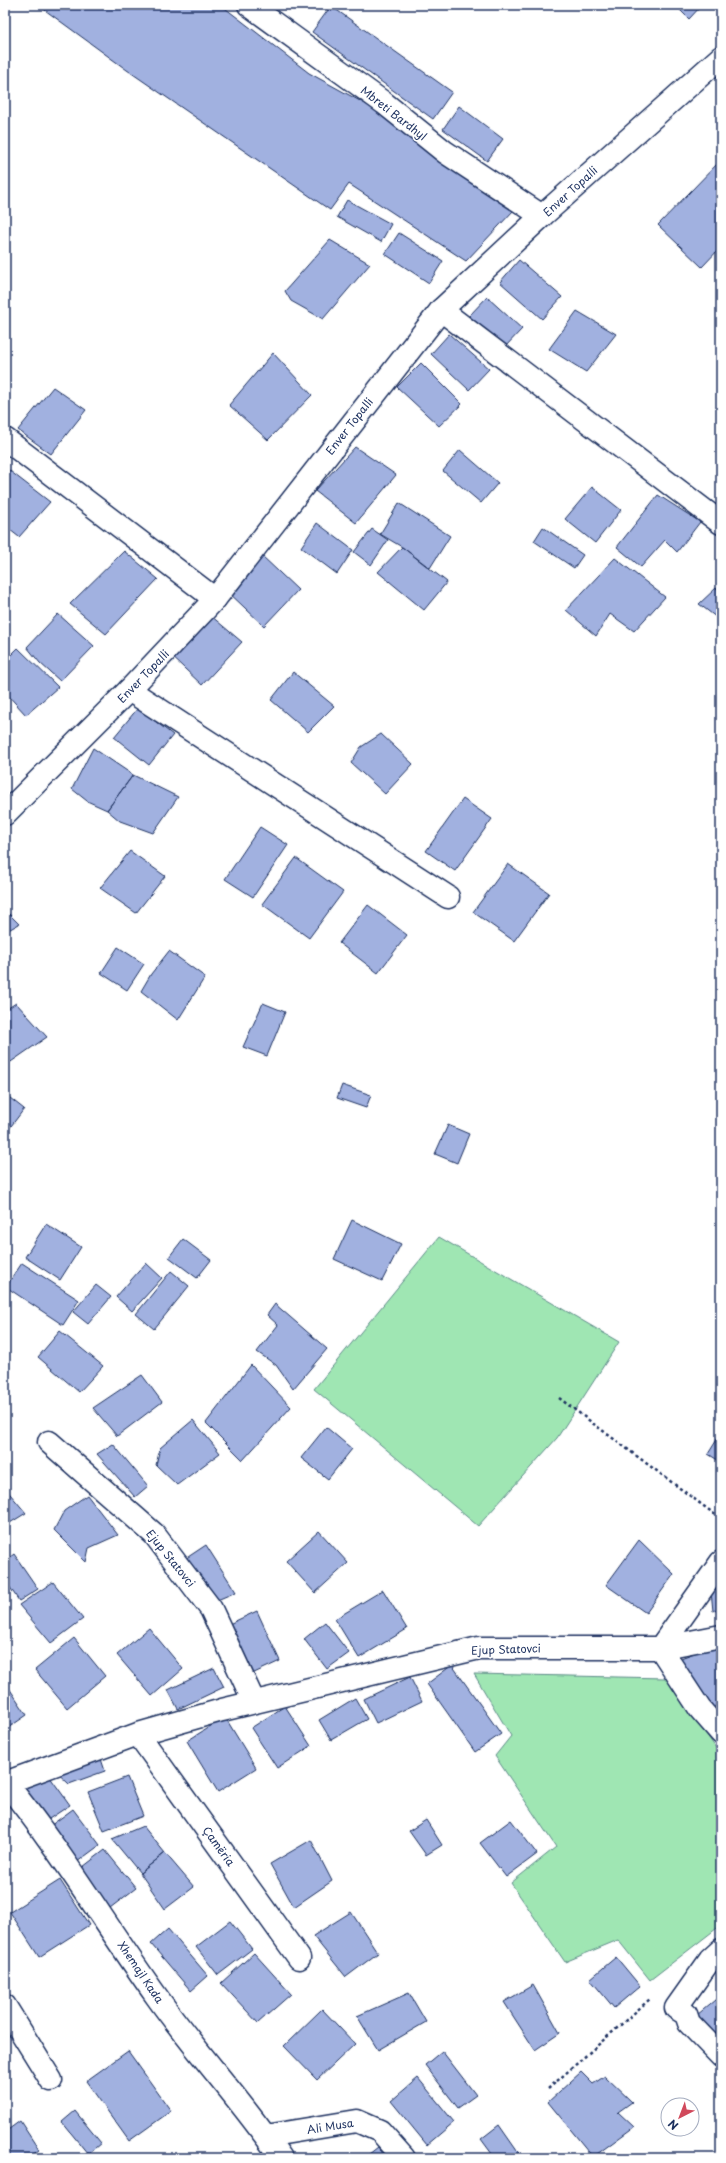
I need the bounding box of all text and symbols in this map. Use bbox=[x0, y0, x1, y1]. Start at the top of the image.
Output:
street label: Mbreti Bardhyl bbox=[357, 82, 431, 144]
street label: Enver Topalli bbox=[539, 162, 601, 220]
street label: Enver Topalli bbox=[321, 394, 377, 458]
street label: Enver Topalli bbox=[113, 646, 173, 706]
street label: Ejup Statovci bbox=[142, 1526, 200, 1590]
street label: Ejup Statovci bbox=[471, 1639, 541, 1659]
street label: Çamëria bbox=[199, 1823, 239, 1869]
street label: Xhemajl Kada bbox=[114, 1938, 168, 2006]
north arrow bbox=[660, 2097, 700, 2137]
street label: Ali Musa bbox=[305, 2114, 355, 2138]
text: N bbox=[664, 2115, 682, 2134]

